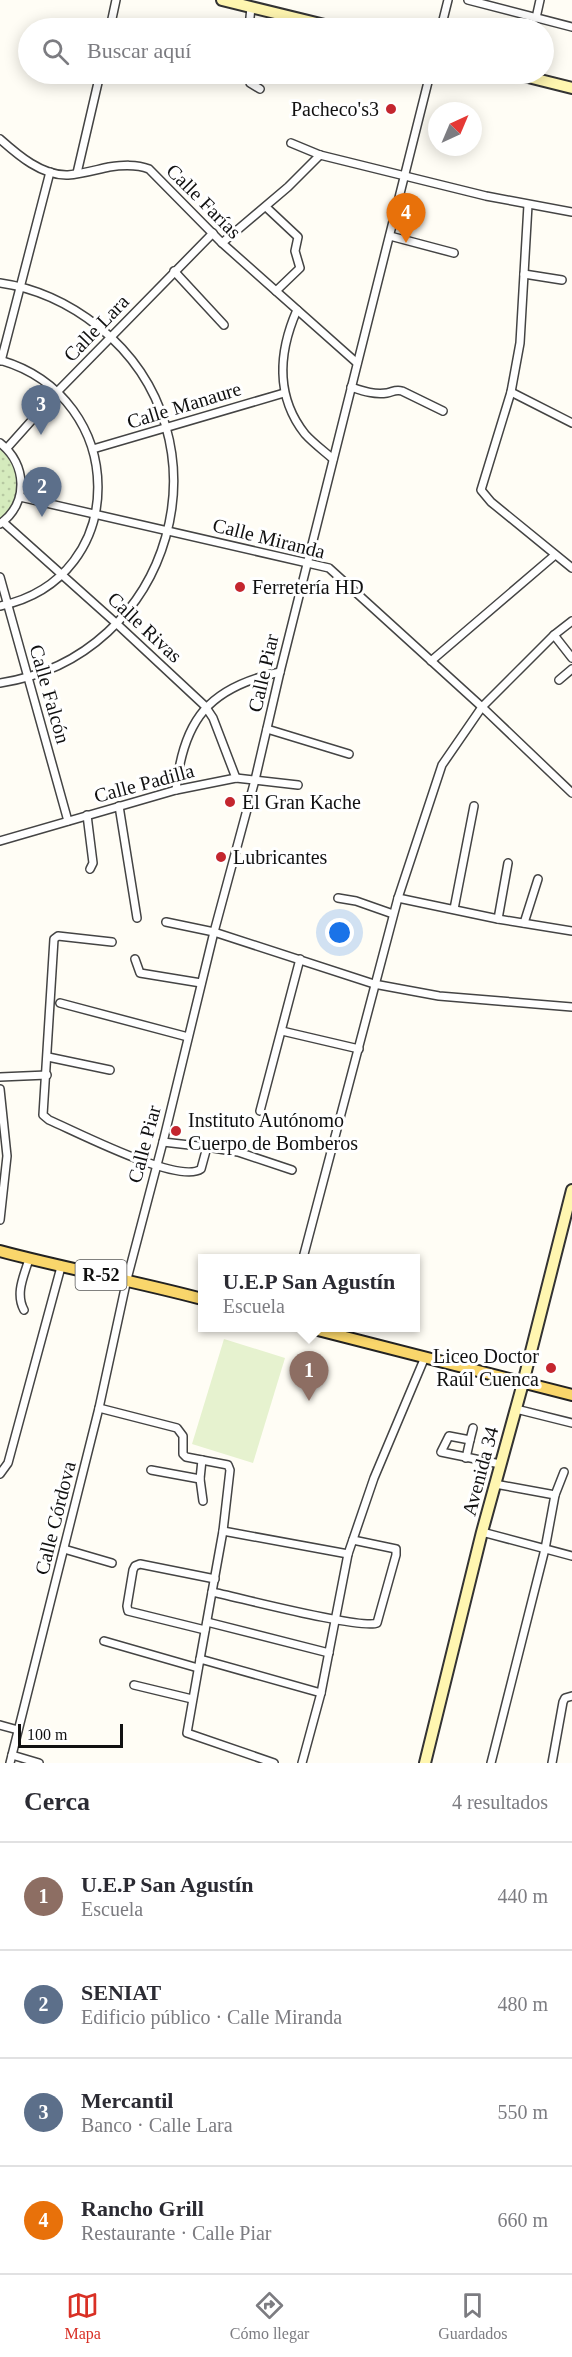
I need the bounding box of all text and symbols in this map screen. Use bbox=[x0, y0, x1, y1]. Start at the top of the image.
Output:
search box bbox=[18, 18, 554, 84]
icon: search bbox=[39, 35, 72, 68]
text: Buscar aquí bbox=[87, 38, 191, 63]
place label: Pacheco's3 bbox=[291, 98, 379, 120]
marker: Pacheco's3 bbox=[384, 102, 398, 116]
north arrow bbox=[428, 102, 482, 156]
street label: Calle Farías bbox=[162, 159, 246, 243]
pin: 4 bbox=[386, 194, 426, 243]
street label: Calle Lara bbox=[59, 290, 133, 366]
street label: Calle Manaure bbox=[124, 377, 244, 433]
pin: 3 bbox=[22, 386, 60, 435]
pin: 2 bbox=[22, 468, 62, 517]
street label: Calle Miranda bbox=[211, 513, 328, 563]
place label: Ferretería HD bbox=[252, 576, 364, 598]
marker: Ferretería HD bbox=[233, 580, 247, 594]
street label: Calle Rivas bbox=[104, 587, 187, 667]
street label: Calle Piar bbox=[243, 632, 283, 714]
street label: Calle Falcón bbox=[25, 642, 75, 746]
street label: Calle Padilla bbox=[92, 759, 197, 807]
place label: El Gran Kache bbox=[242, 791, 361, 813]
marker: El Gran Kache bbox=[223, 795, 237, 809]
place label: Lubricantes bbox=[233, 846, 328, 868]
marker: Lubricantes bbox=[214, 850, 228, 864]
your location bbox=[325, 918, 354, 947]
street label: Calle Piar bbox=[123, 1102, 165, 1185]
place label: Instituto Autónomo Cuerpo de Bomberos bbox=[188, 1109, 358, 1155]
marker: Instituto Autónomo Cuerpo de Bomberos bbox=[169, 1124, 183, 1138]
popup bbox=[198, 1254, 420, 1332]
road number: R-52 bbox=[76, 1260, 126, 1290]
text: U.E.P San Agustín bbox=[223, 1269, 395, 1294]
text: Escuela bbox=[223, 1295, 285, 1317]
place label: Liceo Doctor Raúl Cuenca bbox=[433, 1345, 539, 1390]
pin: 1 bbox=[290, 1352, 328, 1401]
marker: Liceo Doctor Raúl Cuenca bbox=[544, 1361, 558, 1375]
street label: Avenida 34 bbox=[458, 1424, 502, 1518]
street label: Calle Córdova bbox=[30, 1459, 80, 1577]
scale bar bbox=[18, 1721, 123, 1748]
text: 100 m bbox=[27, 1726, 67, 1743]
text: Cerca bbox=[24, 1787, 90, 1816]
text: 4 resultados bbox=[452, 1791, 548, 1813]
text: U.E.P San Agustín bbox=[81, 1872, 253, 1897]
text: 1 bbox=[39, 1885, 49, 1907]
text: 440 m bbox=[497, 1885, 548, 1907]
text: Escuela bbox=[81, 1898, 143, 1920]
text: SENIAT bbox=[81, 1980, 161, 2005]
text: 2 bbox=[39, 1993, 49, 2015]
text: 480 m bbox=[497, 1993, 548, 2015]
text: Edificio público · Calle Miranda bbox=[81, 2006, 342, 2028]
text: Mercantil bbox=[81, 2088, 173, 2113]
text: 3 bbox=[39, 2101, 49, 2123]
text: 550 m bbox=[497, 2101, 548, 2123]
text: Banco · Calle Lara bbox=[81, 2114, 233, 2136]
text: Rancho Grill bbox=[81, 2196, 204, 2221]
text: 4 bbox=[39, 2209, 49, 2231]
text: 660 m bbox=[497, 2209, 548, 2231]
text: Restaurante · Calle Piar bbox=[81, 2222, 272, 2244]
tab: Mapa bbox=[64, 2289, 101, 2343]
tab: Cómo llegar bbox=[230, 2289, 309, 2343]
tab: Guardados bbox=[438, 2289, 508, 2343]

